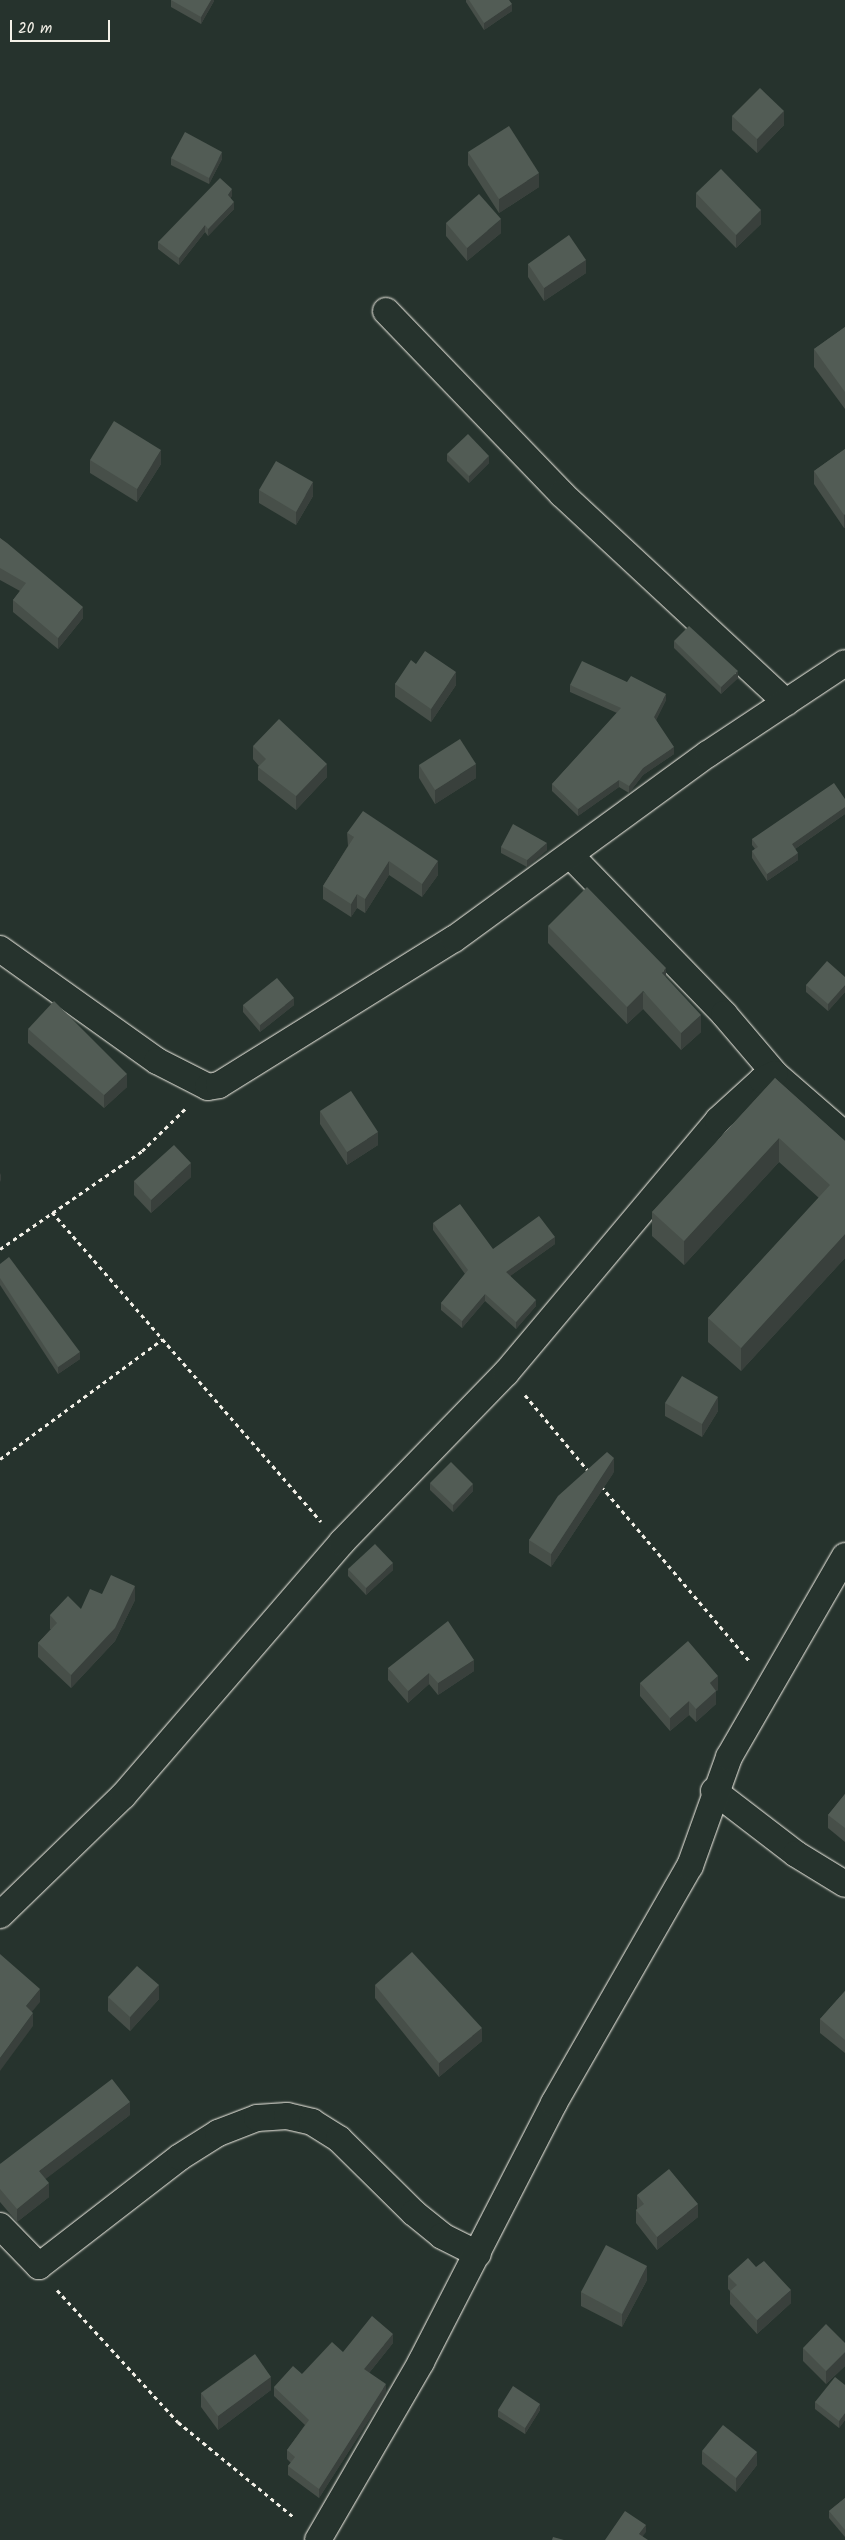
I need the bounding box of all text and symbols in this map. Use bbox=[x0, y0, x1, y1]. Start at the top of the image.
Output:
scale bar bbox=[12, 10, 112, 42]
text: 20 m bbox=[18, 17, 52, 41]

